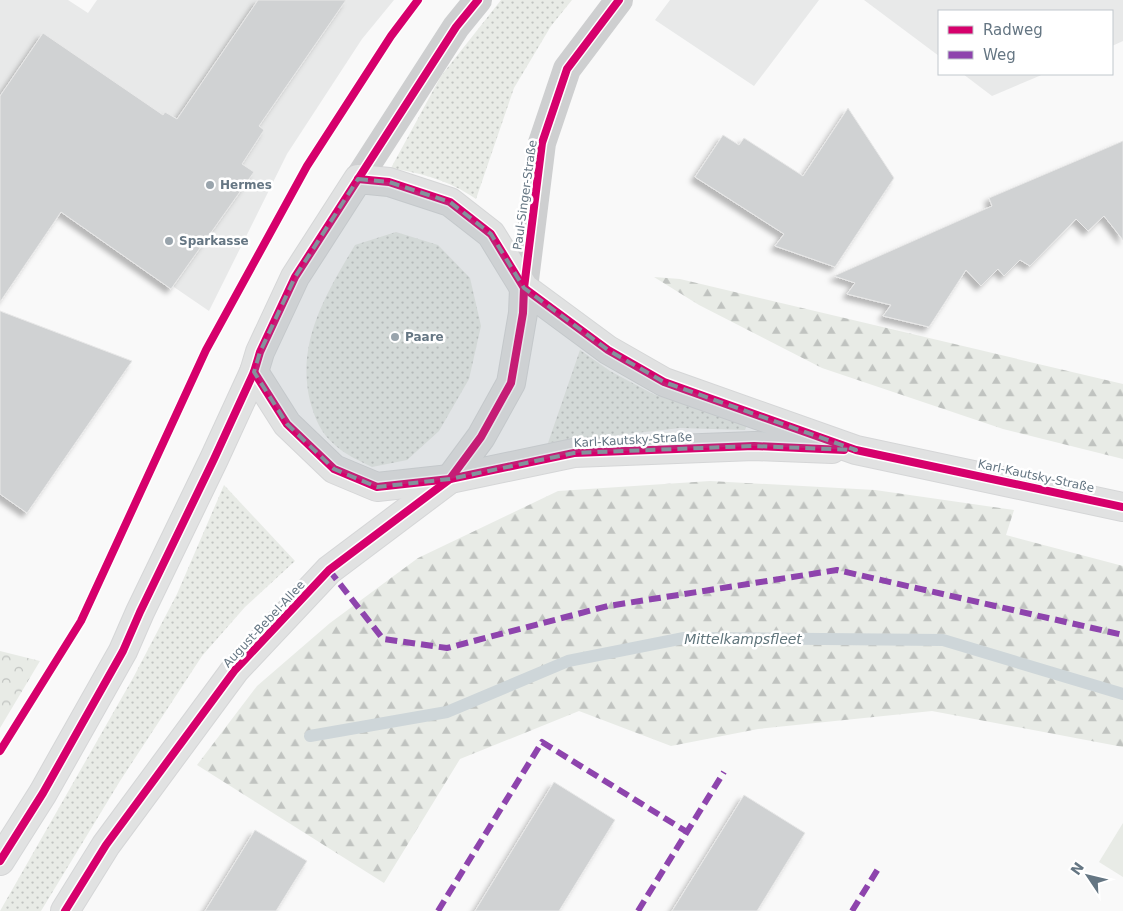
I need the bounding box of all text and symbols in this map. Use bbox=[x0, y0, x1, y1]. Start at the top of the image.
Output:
legend bbox=[938, 10, 1113, 75]
text: Radweg bbox=[983, 21, 1043, 39]
text: Weg bbox=[983, 46, 1016, 64]
street label: Paul-Singer-Straße bbox=[510, 139, 540, 251]
place label: Hermes bbox=[220, 178, 272, 192]
marker: Hermes bbox=[204, 179, 216, 191]
place label: Sparkasse bbox=[179, 234, 249, 248]
marker: Sparkasse bbox=[163, 235, 175, 247]
place label: Paare bbox=[405, 330, 444, 344]
marker: Paare bbox=[389, 331, 401, 343]
street label: Karl-Kautsky-Straße bbox=[573, 430, 693, 450]
street label: Karl-Kautsky-Straße bbox=[977, 457, 1095, 495]
street label: August-Bebel-Allee bbox=[220, 578, 308, 670]
water label: Mittelkampsfleet bbox=[684, 631, 802, 647]
north arrow bbox=[1063, 851, 1113, 901]
text: N bbox=[1067, 859, 1087, 878]

